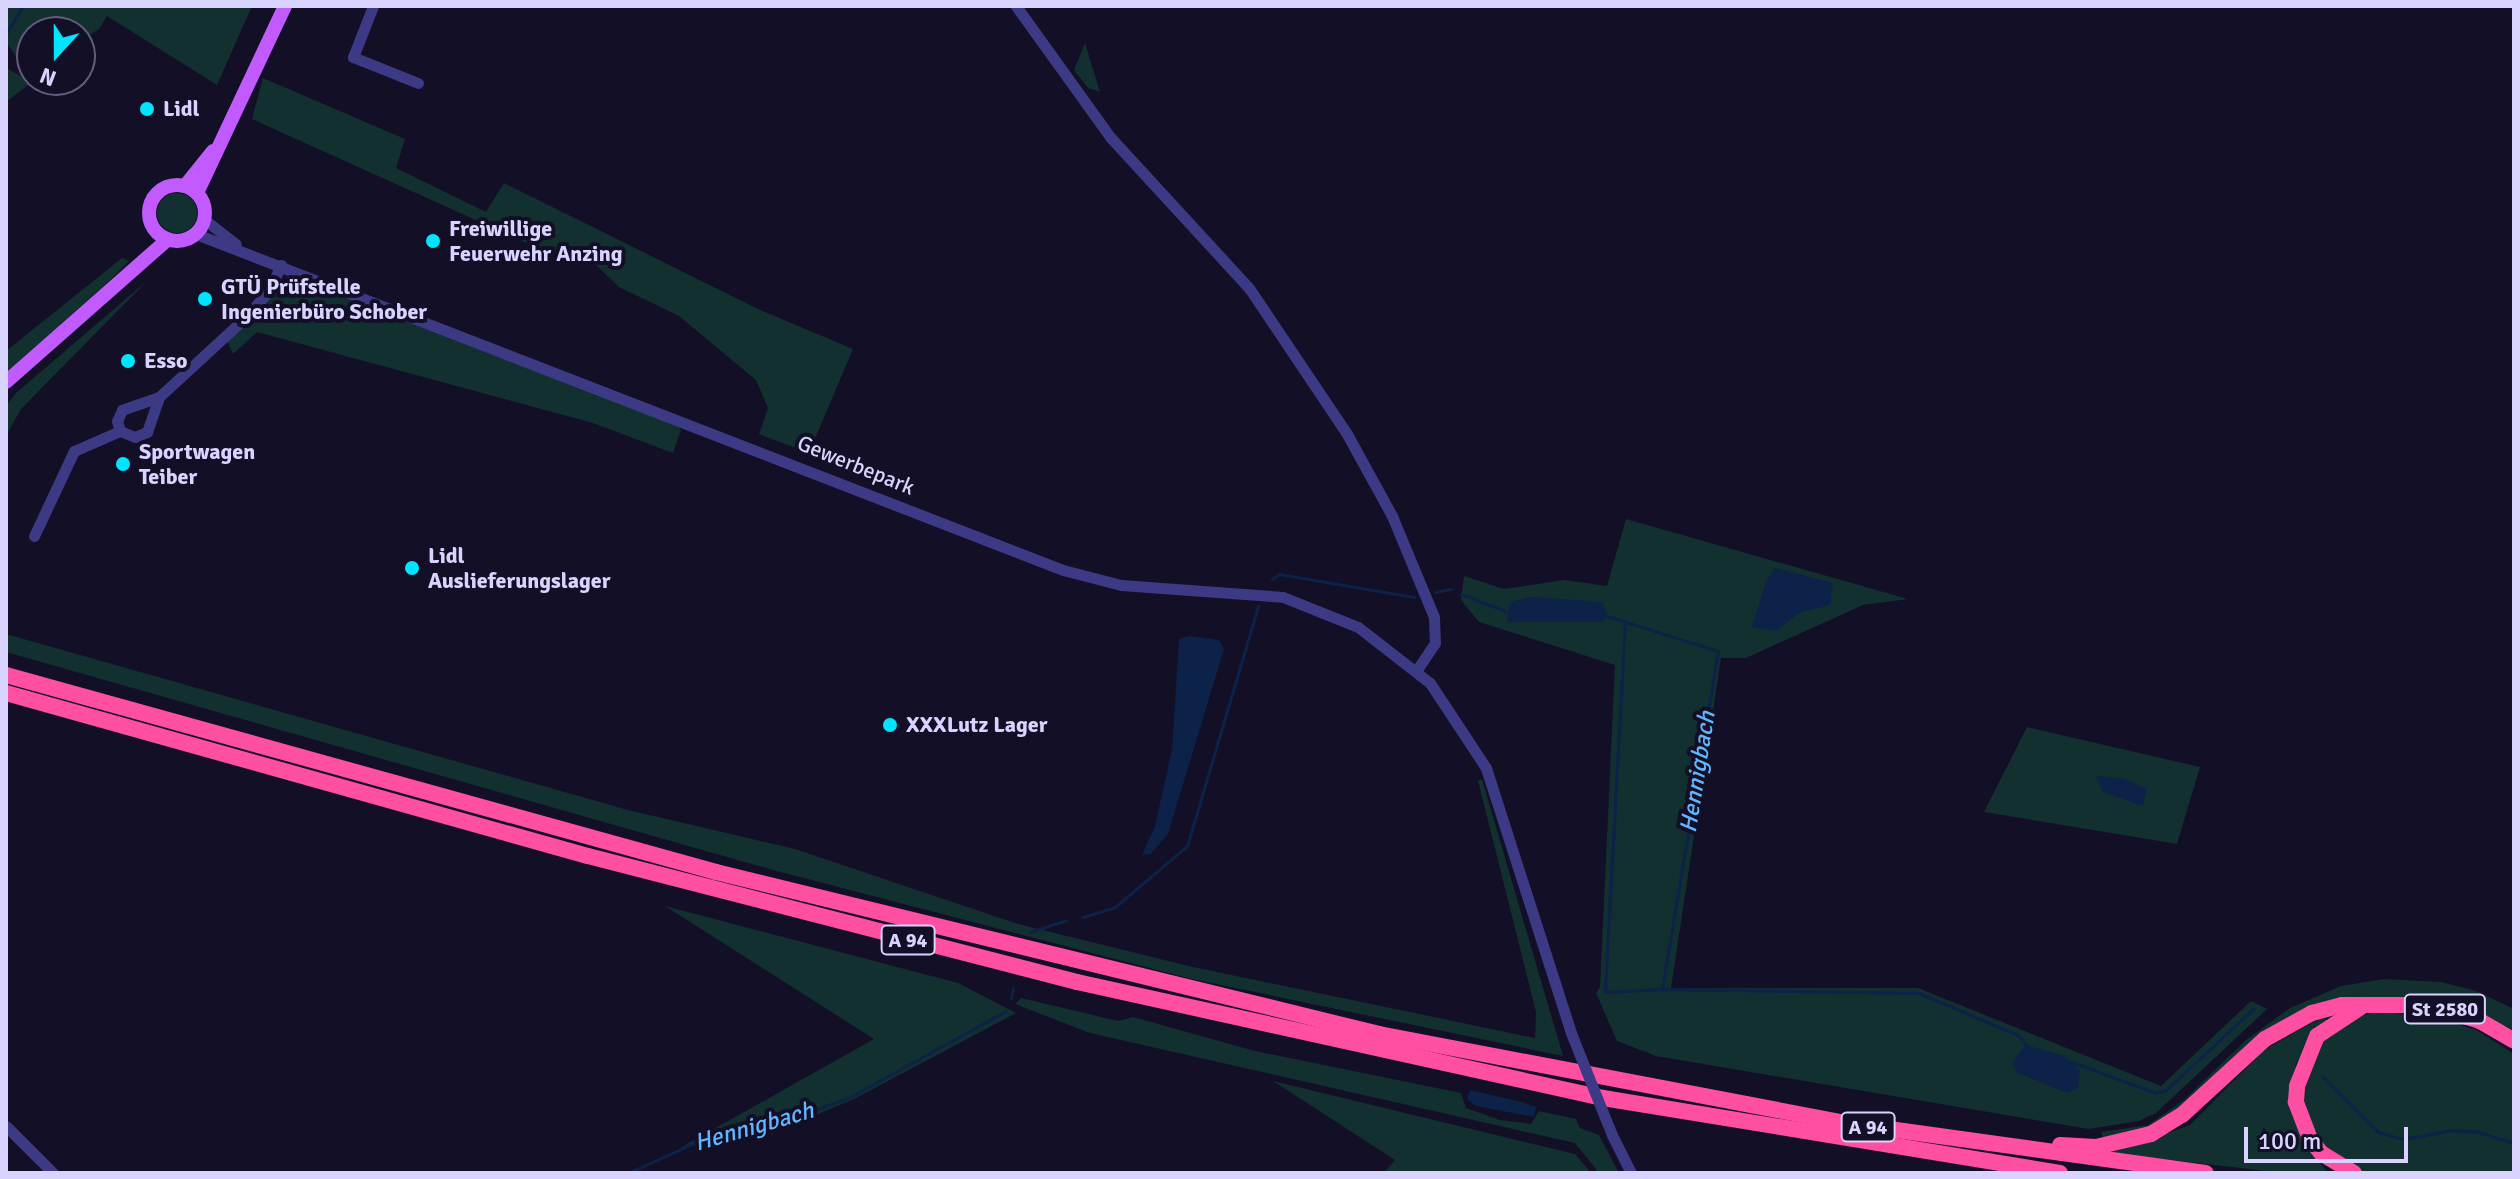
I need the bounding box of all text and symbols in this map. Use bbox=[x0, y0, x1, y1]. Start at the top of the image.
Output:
north arrow bbox=[16, 16, 96, 96]
text: N bbox=[36, 62, 60, 92]
place label: Lidl bbox=[163, 96, 199, 122]
marker: Lidl bbox=[138, 100, 156, 118]
place label: Freiwillige Feuerwehr Anzing bbox=[449, 215, 623, 266]
marker: Freiwillige Feuerwehr Anzing bbox=[424, 232, 442, 250]
place label: GTÜ Prüfstelle Ingenierbüro Schober bbox=[221, 273, 427, 324]
marker: GTÜ Prüfstelle Ingenierbüro Schober bbox=[196, 290, 214, 308]
place label: Esso bbox=[144, 348, 188, 374]
marker: Esso bbox=[119, 352, 137, 370]
street label: Gewerbepark bbox=[793, 430, 919, 500]
place label: Sportwagen Teiber bbox=[139, 438, 255, 490]
marker: Sportwagen Teiber bbox=[114, 455, 132, 473]
place label: Lidl Auslieferungslager bbox=[428, 542, 610, 594]
marker: Lidl Auslieferungslager bbox=[403, 559, 421, 577]
water label: Hennigbach bbox=[1674, 709, 1722, 835]
place label: XXXLutz Lager bbox=[906, 712, 1047, 738]
marker: XXXLutz Lager bbox=[881, 716, 899, 734]
road number: A 94 bbox=[880, 924, 936, 956]
road number: St 2580 bbox=[2403, 993, 2487, 1025]
water label: Hennigbach bbox=[691, 1096, 817, 1158]
road number: A 94 bbox=[1840, 1111, 1896, 1143]
scale bar bbox=[2248, 1111, 2412, 1161]
text: 100 m bbox=[2258, 1126, 2321, 1156]

